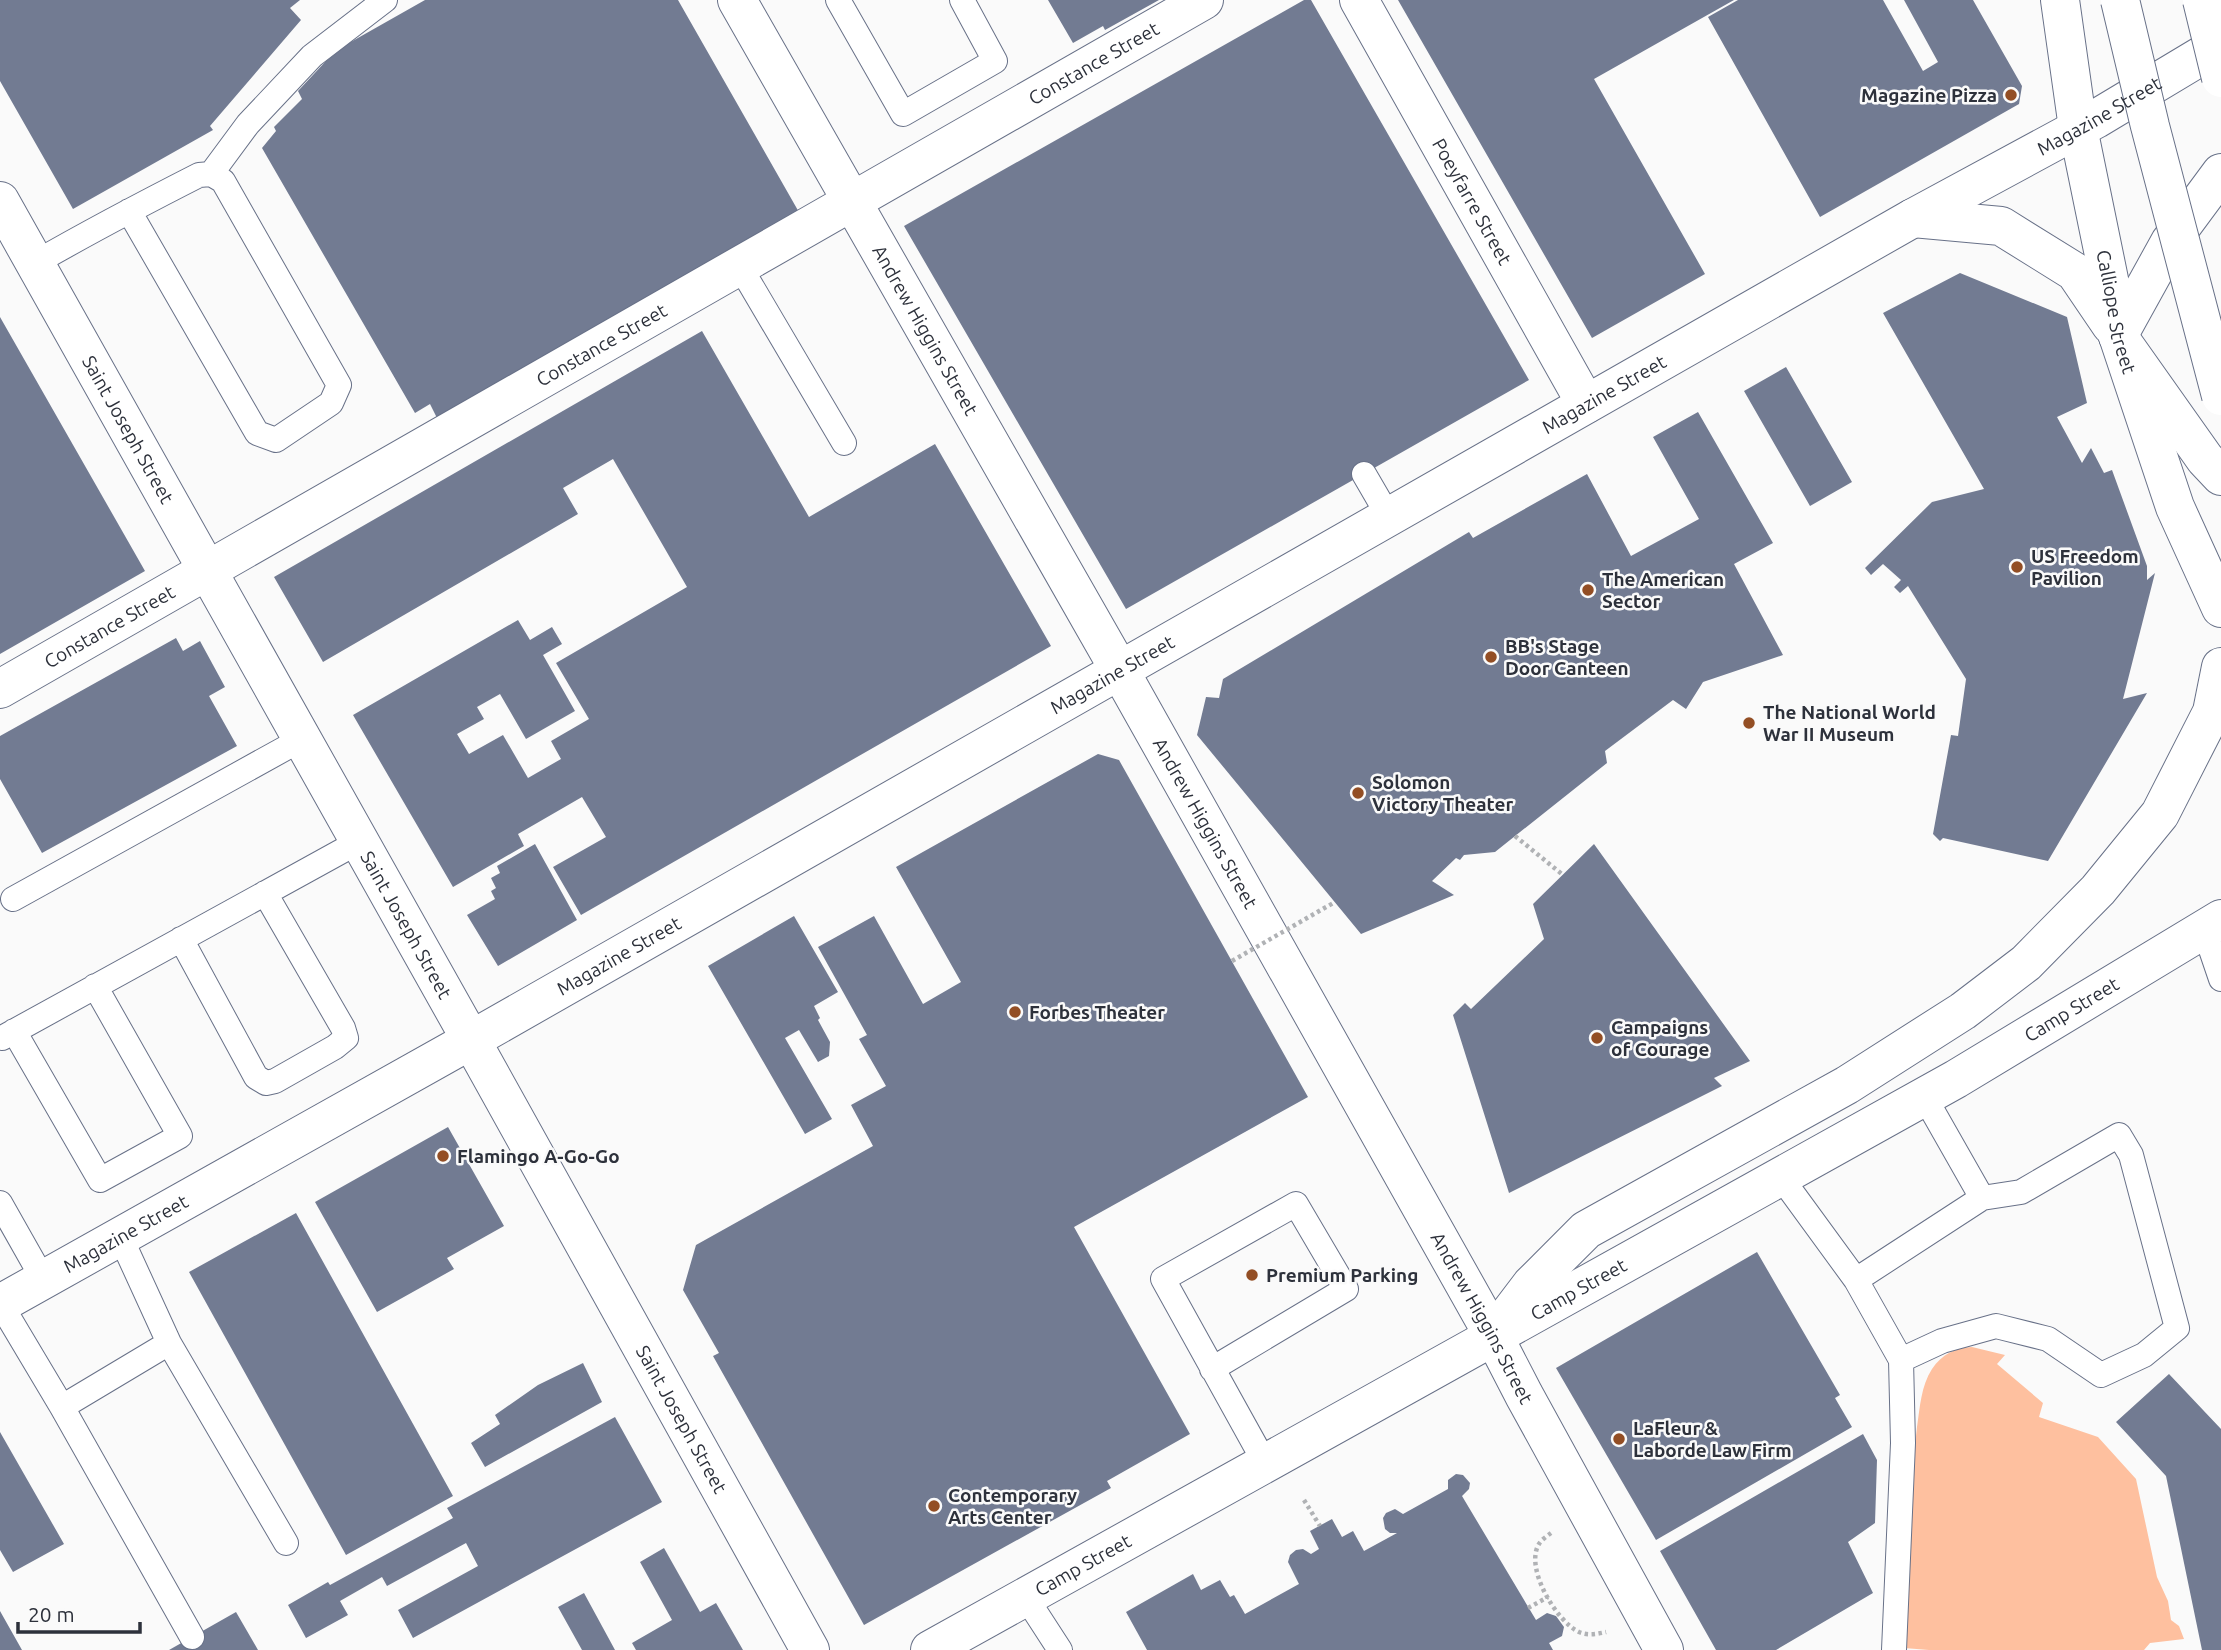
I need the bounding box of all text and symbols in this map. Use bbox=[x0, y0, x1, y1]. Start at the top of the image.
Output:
street label: Constance Street bbox=[1024, 17, 1163, 109]
street label: Magazine Street bbox=[2033, 71, 2165, 160]
place label: Magazine Pizza bbox=[1861, 84, 1997, 106]
marker: Magazine Pizza bbox=[2003, 87, 2019, 103]
street label: Poeyfarre Street bbox=[1428, 134, 1517, 269]
street label: Andrew Higgins Street bbox=[868, 241, 983, 419]
street label: Calliope Street bbox=[2092, 248, 2141, 377]
street label: Constance Street bbox=[532, 299, 671, 391]
street label: Magazine Street bbox=[1538, 350, 1670, 438]
street label: Saint Joseph Street bbox=[78, 352, 179, 508]
place label: US Freedom Pavilion bbox=[2031, 545, 2139, 589]
marker: US Freedom Pavilion bbox=[2009, 559, 2025, 575]
place label: The American Sector bbox=[1602, 568, 1724, 612]
street label: Constance Street bbox=[40, 580, 179, 672]
marker: The American Sector bbox=[1580, 582, 1596, 598]
street label: Magazine Street bbox=[1046, 630, 1179, 719]
place label: BB's Stage Door Canteen bbox=[1505, 635, 1629, 679]
marker: BB's Stage Door Canteen bbox=[1483, 649, 1499, 665]
place label: The National World War II Museum bbox=[1763, 701, 1936, 745]
marker: The National World War II Museum bbox=[1741, 715, 1757, 731]
street label: Andrew Higgins Street bbox=[1149, 734, 1262, 913]
place label: Solomon Victory Theater bbox=[1372, 771, 1513, 815]
marker: Solomon Victory Theater bbox=[1350, 785, 1366, 801]
street label: Saint Joseph Street bbox=[356, 847, 457, 1003]
street label: Magazine Street bbox=[553, 911, 685, 1000]
street label: Camp Street bbox=[2020, 972, 2123, 1046]
place label: Forbes Theater bbox=[1029, 1001, 1165, 1023]
marker: Forbes Theater bbox=[1007, 1004, 1023, 1020]
place label: Campaigns of Courage bbox=[1611, 1016, 1709, 1060]
marker: Campaigns of Courage bbox=[1589, 1030, 1605, 1046]
place label: Flamingo A-Go-Go bbox=[457, 1145, 620, 1167]
marker: Flamingo A-Go-Go bbox=[435, 1148, 451, 1164]
street label: Magazine Street bbox=[60, 1190, 192, 1277]
street label: Andrew Higgins Street bbox=[1426, 1228, 1538, 1408]
street label: Camp Street bbox=[1527, 1253, 1631, 1325]
place label: Premium Parking bbox=[1266, 1264, 1418, 1286]
marker: Premium Parking bbox=[1244, 1267, 1260, 1283]
street label: Saint Joseph Street bbox=[632, 1341, 732, 1497]
place label: LaFleur & Laborde Law Firm bbox=[1633, 1417, 1792, 1461]
marker: LaFleur & Laborde Law Firm bbox=[1611, 1431, 1627, 1447]
place label: Contemporary Arts Center bbox=[948, 1484, 1077, 1528]
marker: Contemporary Arts Center bbox=[926, 1498, 942, 1514]
street label: Camp Street bbox=[1031, 1529, 1135, 1600]
scale bar bbox=[18, 1590, 140, 1634]
text: 20 m bbox=[28, 1602, 75, 1626]

